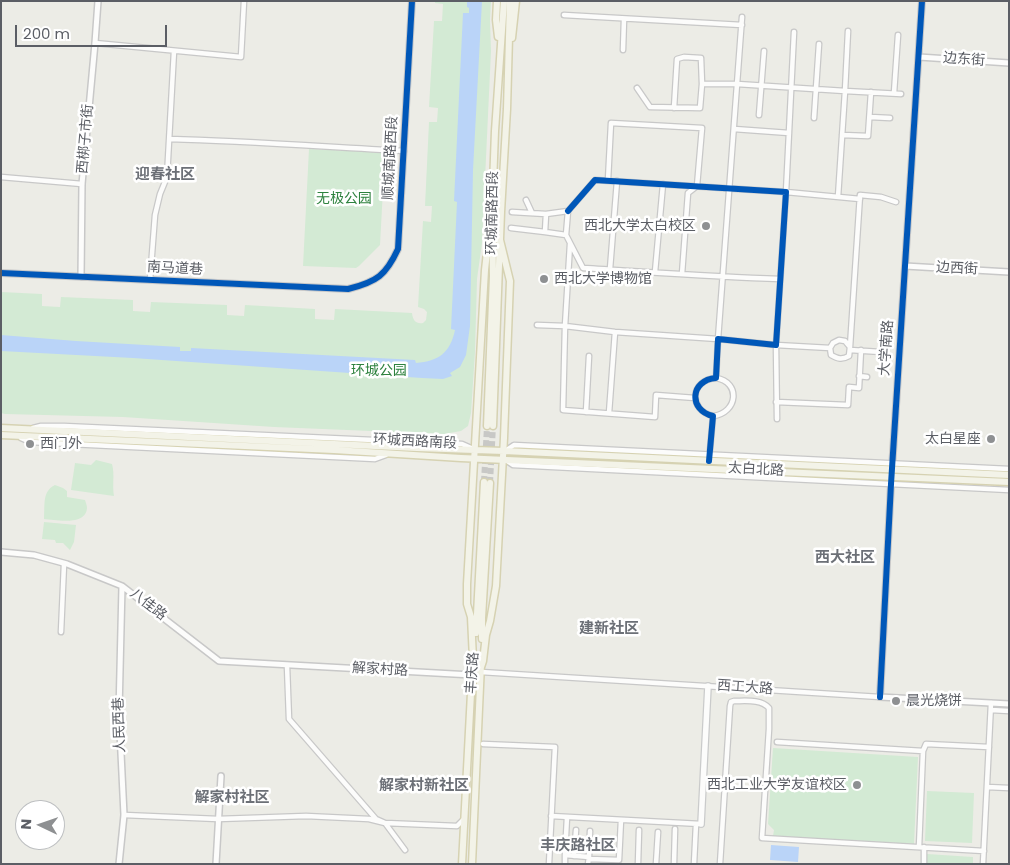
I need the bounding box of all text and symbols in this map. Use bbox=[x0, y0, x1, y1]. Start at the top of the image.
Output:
scale bar bbox=[18, 15, 170, 47]
text: 200 m bbox=[23, 23, 70, 44]
street label: 边东街 bbox=[942, 50, 986, 70]
street label: 西梆子市街 bbox=[75, 103, 97, 175]
street label: 顺城南路西段 bbox=[380, 116, 402, 200]
district label: 迎春社区 bbox=[135, 166, 195, 184]
street label: 环城南路西段 bbox=[484, 171, 502, 255]
park label: 无极公园 bbox=[316, 191, 372, 207]
place label: 西北大学太白校区 bbox=[584, 218, 696, 234]
marker: 西北大学太白校区 bbox=[700, 220, 712, 232]
street label: 南马道巷 bbox=[147, 259, 203, 279]
street label: 边西街 bbox=[936, 260, 978, 278]
place label: 西北大学博物馆 bbox=[554, 271, 652, 287]
marker: 西北大学博物馆 bbox=[538, 273, 550, 285]
street label: 大学南路 bbox=[877, 319, 897, 377]
park label: 环城公园 bbox=[351, 363, 407, 379]
street label: 环城西路南段 bbox=[373, 431, 457, 453]
place label: 太白星座 bbox=[925, 431, 981, 447]
marker: 太白星座 bbox=[985, 433, 997, 445]
place label: 西门外 bbox=[40, 436, 82, 452]
marker: 西门外 bbox=[24, 438, 36, 450]
street label: 太白北路 bbox=[728, 460, 784, 480]
district label: 西大社区 bbox=[815, 549, 875, 567]
street label: 八佳路 bbox=[126, 585, 170, 625]
district label: 建新社区 bbox=[579, 620, 639, 638]
street label: 丰庆路 bbox=[463, 651, 483, 695]
street label: 解家村路 bbox=[352, 660, 408, 680]
street label: 西工大路 bbox=[716, 678, 774, 698]
place label: 晨光烧饼 bbox=[906, 693, 962, 709]
marker: 晨光烧饼 bbox=[890, 695, 902, 707]
street label: 人民西巷 bbox=[111, 697, 129, 753]
district label: 解家村新社区 bbox=[379, 777, 469, 795]
place label: 西北工业大学友谊校区 bbox=[707, 777, 847, 793]
marker: 西北工业大学友谊校区 bbox=[851, 779, 863, 791]
district label: 解家村社区 bbox=[195, 789, 269, 807]
north arrow bbox=[15, 800, 65, 850]
text: N bbox=[16, 818, 36, 830]
district label: 丰庆路社区 bbox=[541, 837, 615, 855]

